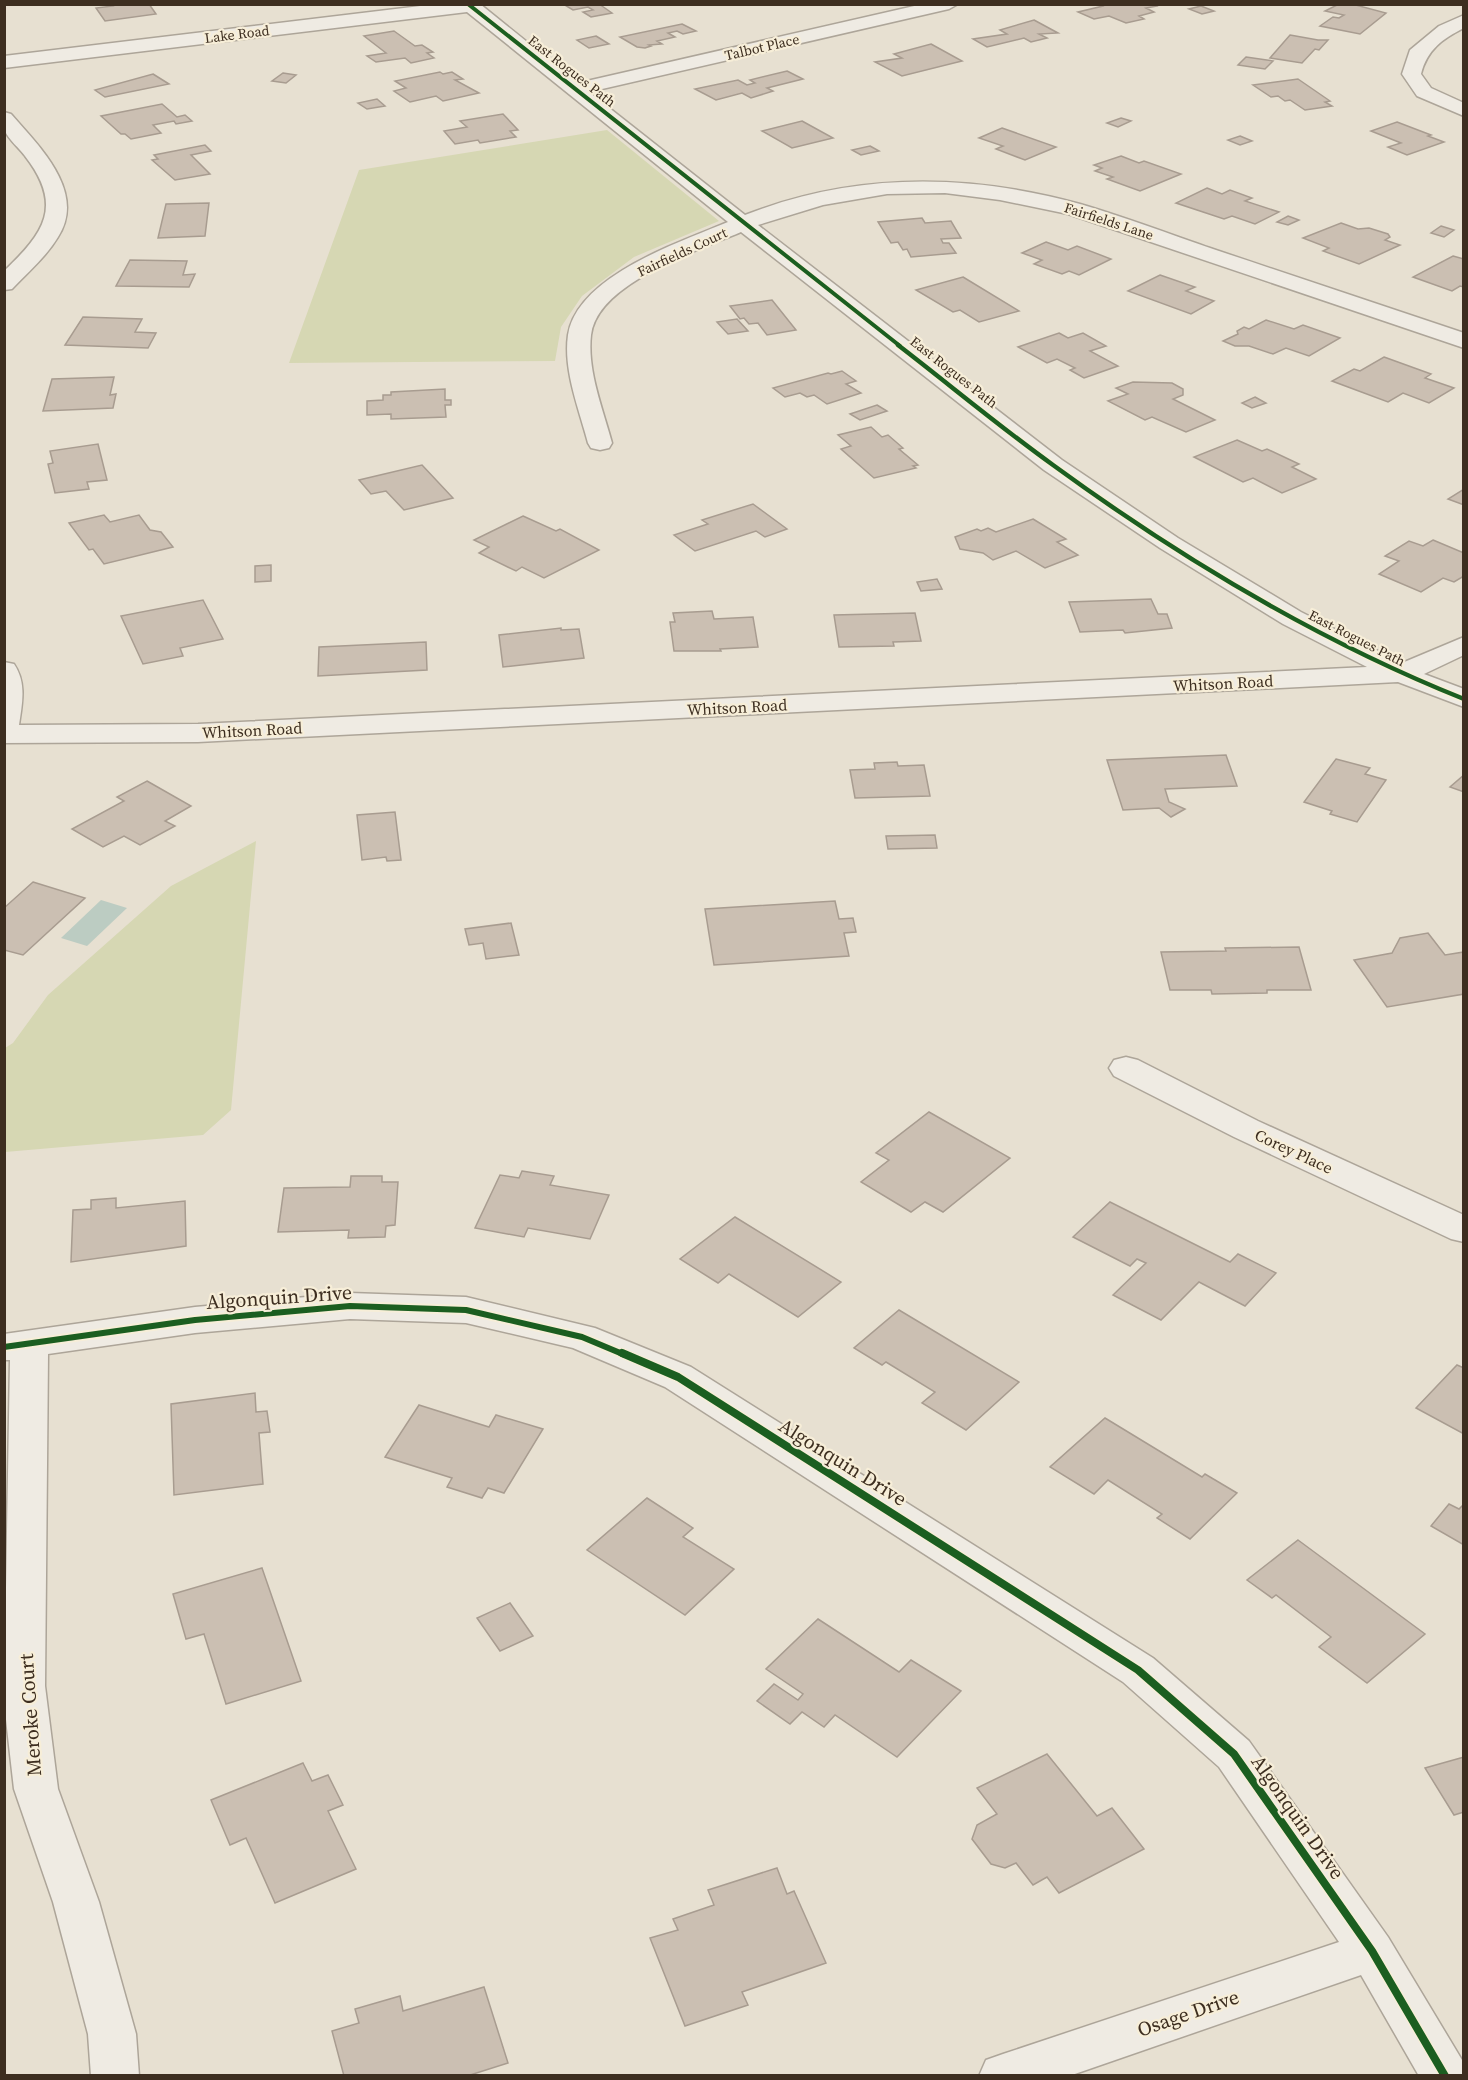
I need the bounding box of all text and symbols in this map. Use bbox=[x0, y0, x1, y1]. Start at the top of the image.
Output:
street label: Lake Road bbox=[204, 20, 271, 48]
street label: Talbot Place bbox=[723, 29, 801, 65]
street label: East Rogues Path bbox=[524, 30, 620, 112]
street label: Fairfields Lane bbox=[1062, 197, 1156, 245]
street label: Fairfields Court bbox=[634, 222, 731, 282]
street label: East Rogues Path bbox=[906, 331, 1002, 413]
street label: East Rogues Path bbox=[1305, 605, 1409, 671]
street label: Whitson Road bbox=[1172, 669, 1274, 697]
street label: Whitson Road bbox=[686, 693, 788, 721]
street label: Whitson Road bbox=[201, 716, 303, 744]
street label: Corey Place bbox=[1251, 1123, 1337, 1179]
street label: Algonquin Drive bbox=[205, 1278, 353, 1316]
street label: Algonquin Drive bbox=[774, 1411, 912, 1513]
street label: Meroke Court bbox=[12, 1652, 48, 1777]
street label: Algonquin Drive bbox=[1245, 1749, 1351, 1885]
street label: Osage Drive bbox=[1133, 1982, 1243, 2044]

